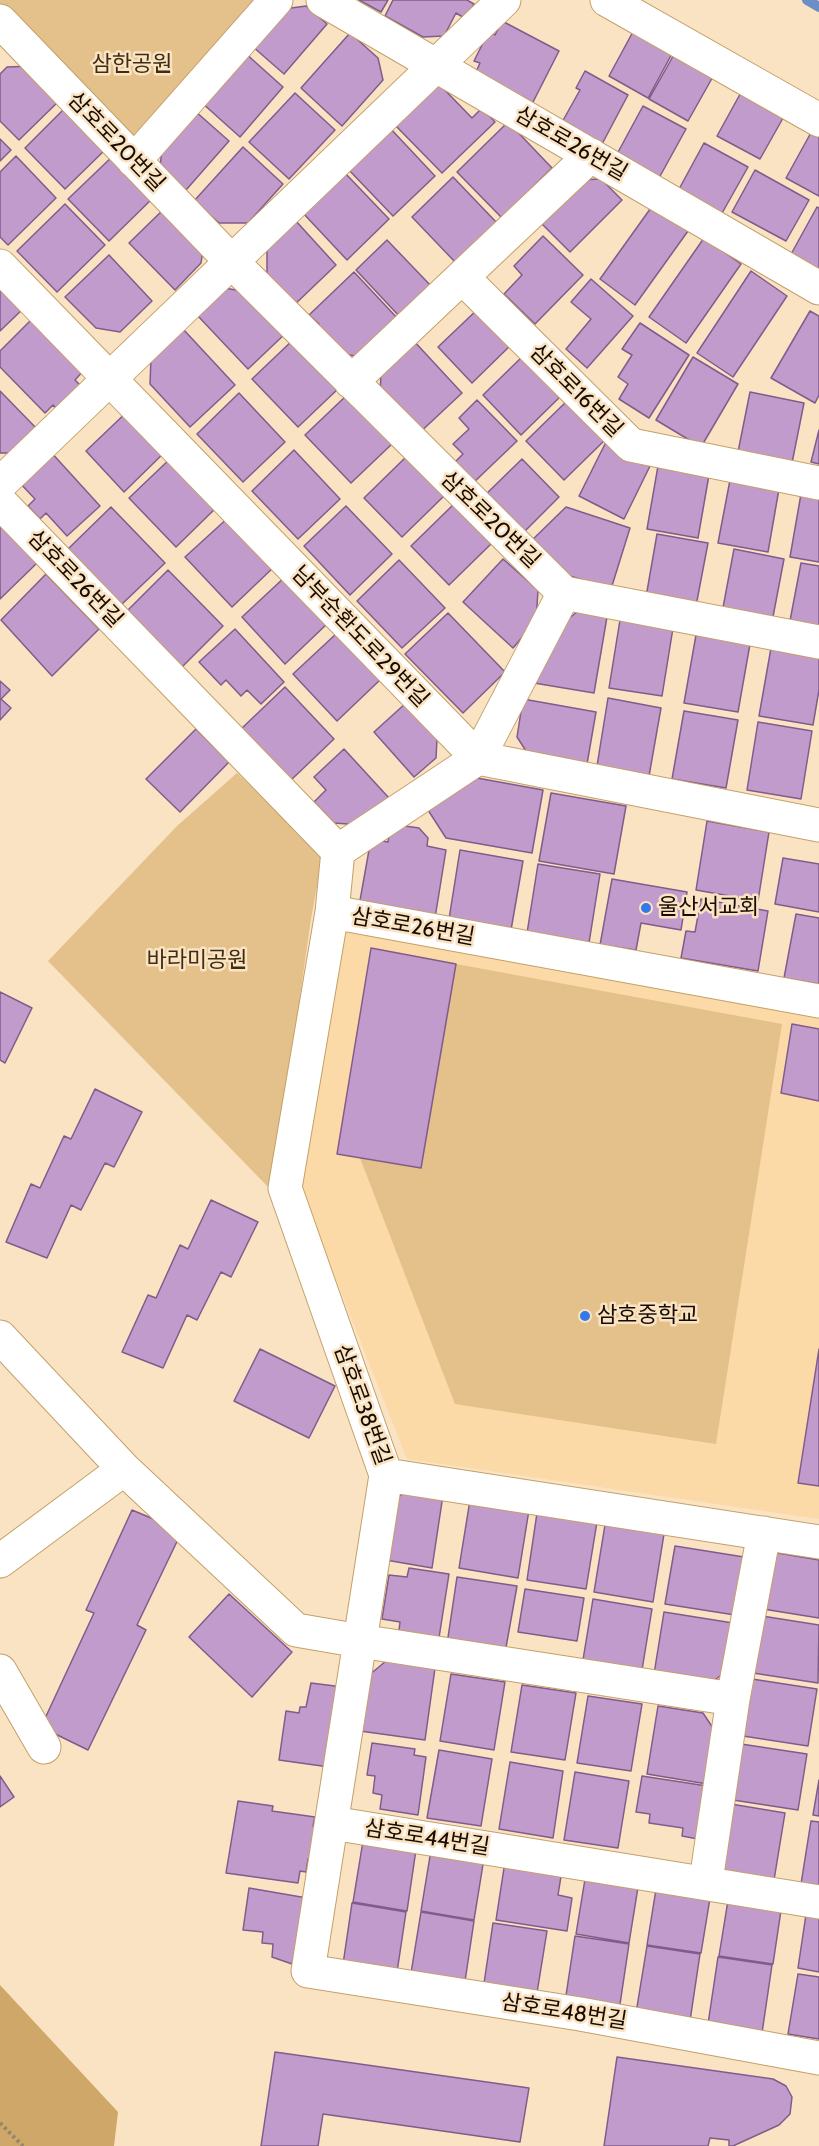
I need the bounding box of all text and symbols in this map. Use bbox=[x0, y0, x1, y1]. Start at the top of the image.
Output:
park label: 삼한공원 bbox=[92, 52, 172, 78]
street label: 삼호로20번길 bbox=[62, 87, 170, 197]
street label: 삼호로26번길 bbox=[510, 101, 632, 187]
street label: 삼호로16번길 bbox=[524, 339, 628, 443]
street label: 삼호로20번길 bbox=[435, 466, 545, 574]
street label: 삼호로26번길 bbox=[22, 525, 128, 633]
street label: 남부순환도로29번길 bbox=[286, 561, 434, 713]
place label: 울산서교회 bbox=[658, 895, 759, 921]
marker: 울산서교회 bbox=[639, 901, 653, 915]
street label: 삼호로26번길 bbox=[349, 903, 477, 951]
park label: 바라미공원 bbox=[146, 948, 248, 974]
place label: 삼호중학교 bbox=[597, 1303, 698, 1329]
marker: 삼호중학교 bbox=[578, 1309, 592, 1323]
street label: 삼호로38번길 bbox=[328, 1341, 396, 1469]
street label: 삼호로44번길 bbox=[362, 1815, 492, 1861]
street label: 삼호로48번길 bbox=[499, 1989, 629, 2035]

